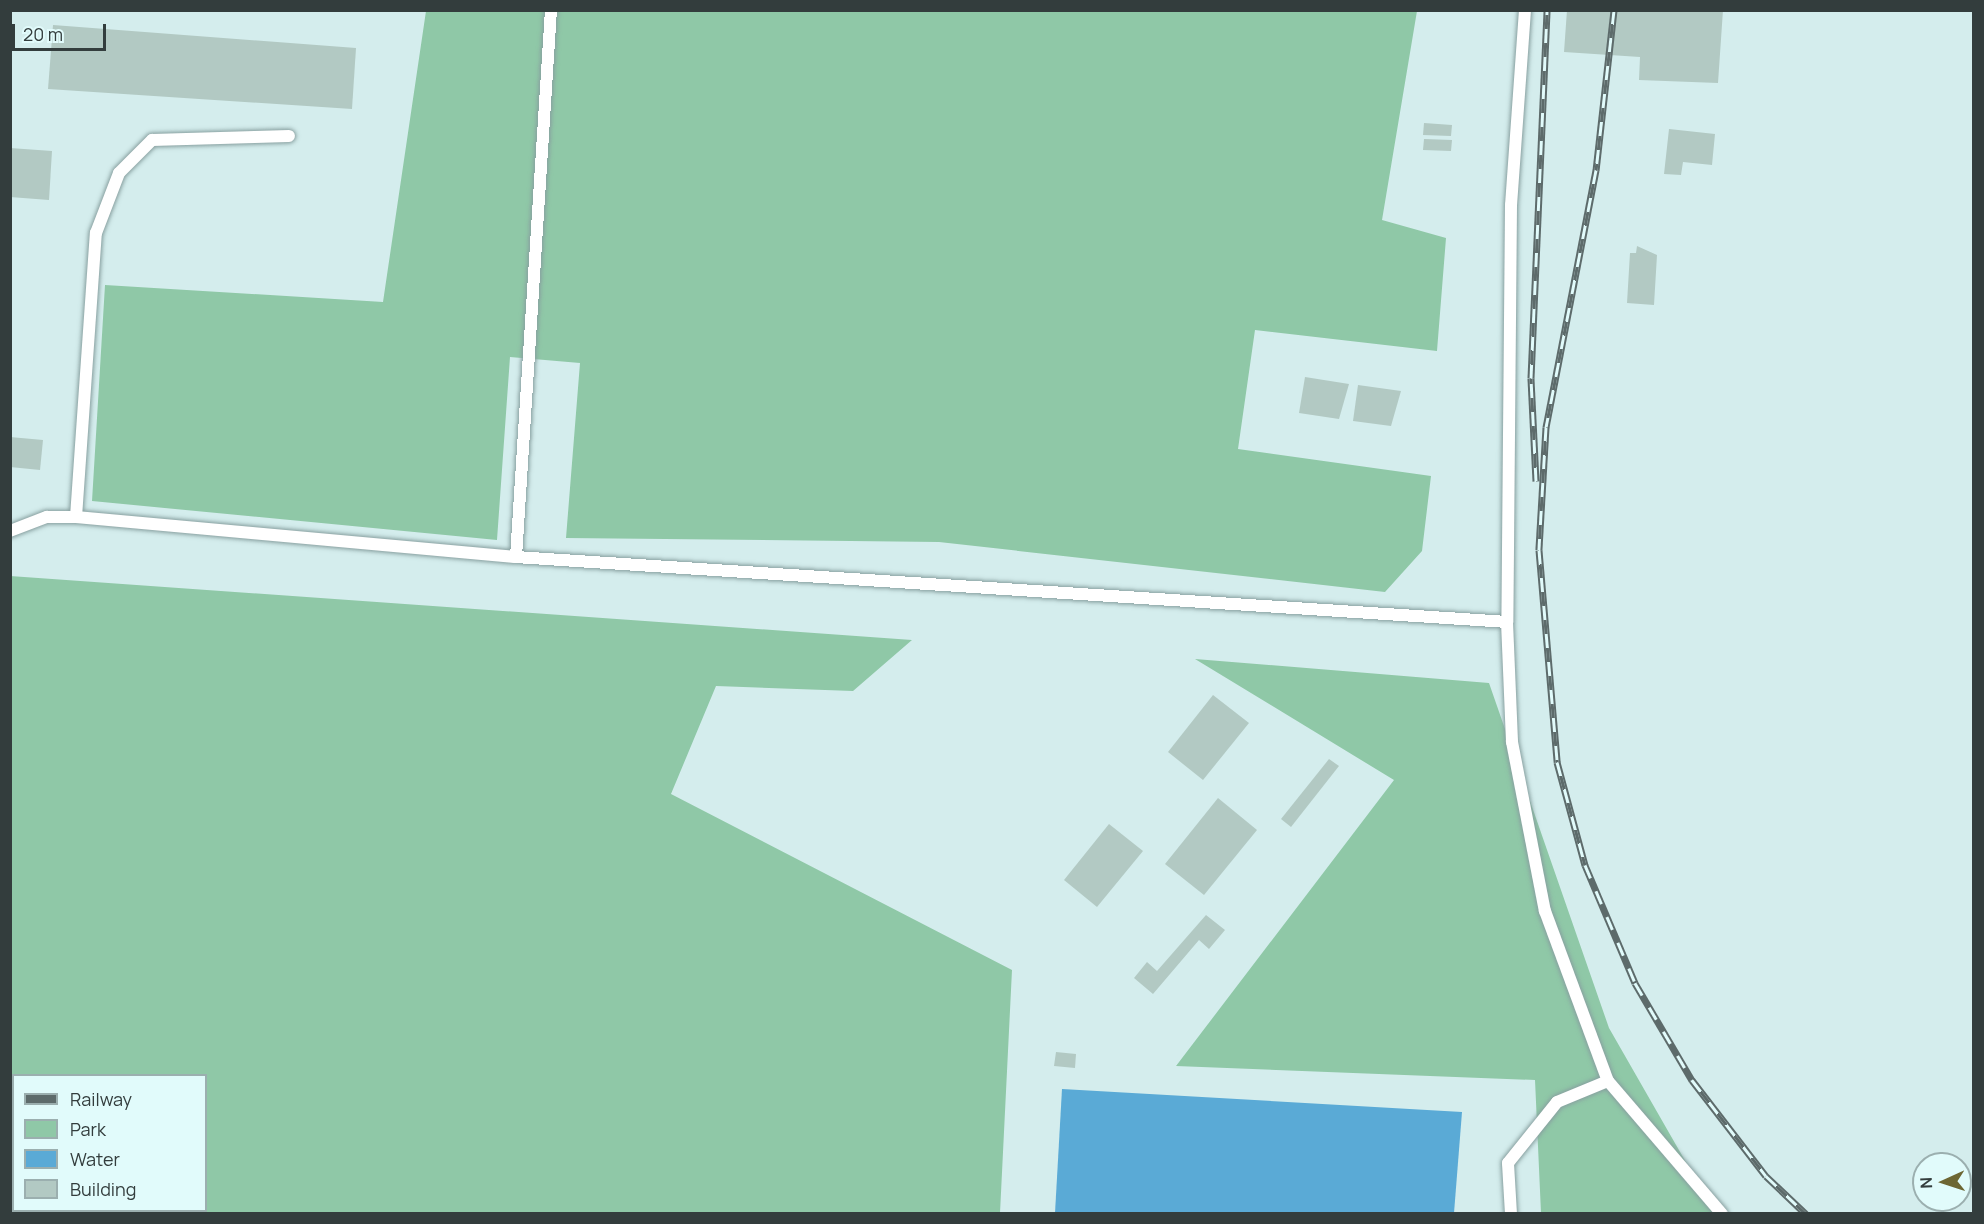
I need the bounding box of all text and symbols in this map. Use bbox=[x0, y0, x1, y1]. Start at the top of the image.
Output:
scale bar bbox=[15, 12, 110, 50]
text: 20 m bbox=[23, 22, 63, 46]
legend bbox=[12, 1074, 207, 1212]
text: Railway bbox=[70, 1087, 132, 1111]
text: Park bbox=[70, 1117, 106, 1141]
text: Water bbox=[70, 1147, 120, 1171]
north arrow bbox=[1912, 1152, 1972, 1212]
text: Building bbox=[70, 1177, 136, 1201]
text: N bbox=[1915, 1177, 1937, 1189]

